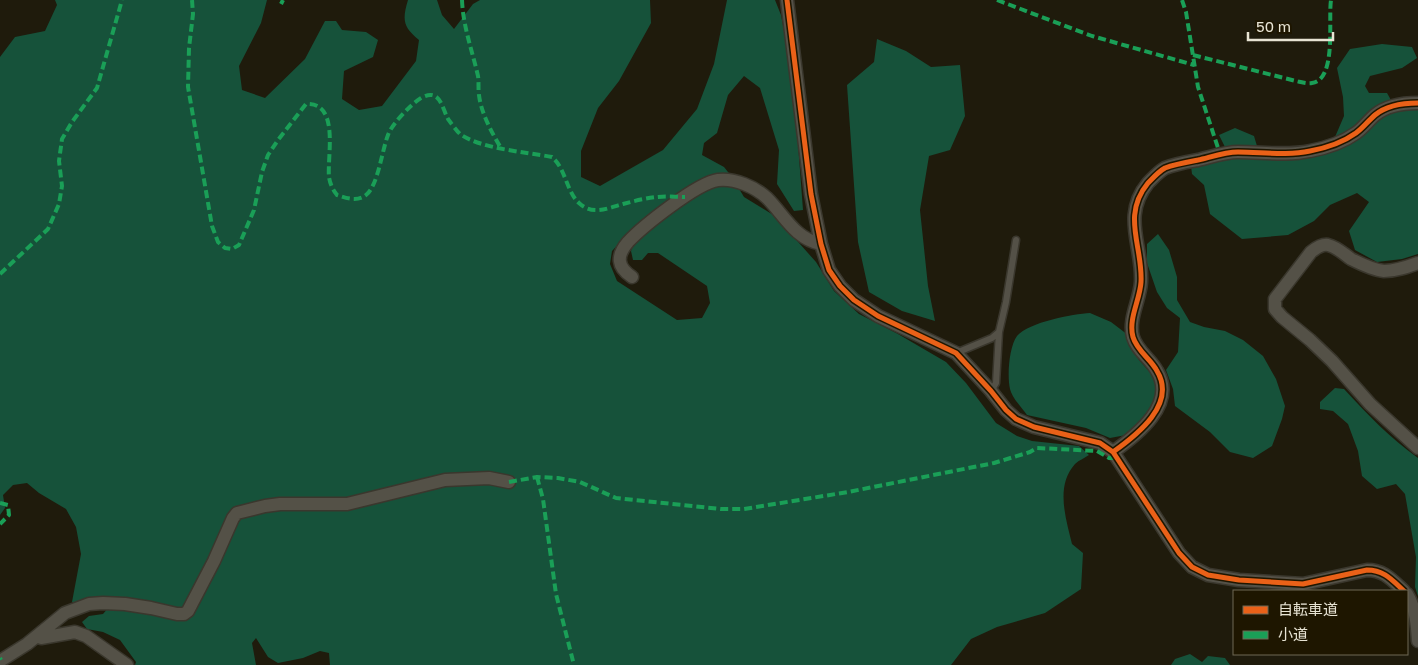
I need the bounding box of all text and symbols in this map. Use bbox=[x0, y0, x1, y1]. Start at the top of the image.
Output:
scale bar bbox=[1248, 10, 1333, 42]
text: 50 m bbox=[1256, 17, 1291, 35]
legend bbox=[1233, 590, 1408, 655]
text: 自転車道 bbox=[1278, 600, 1338, 618]
text: 小道 bbox=[1278, 625, 1308, 643]

